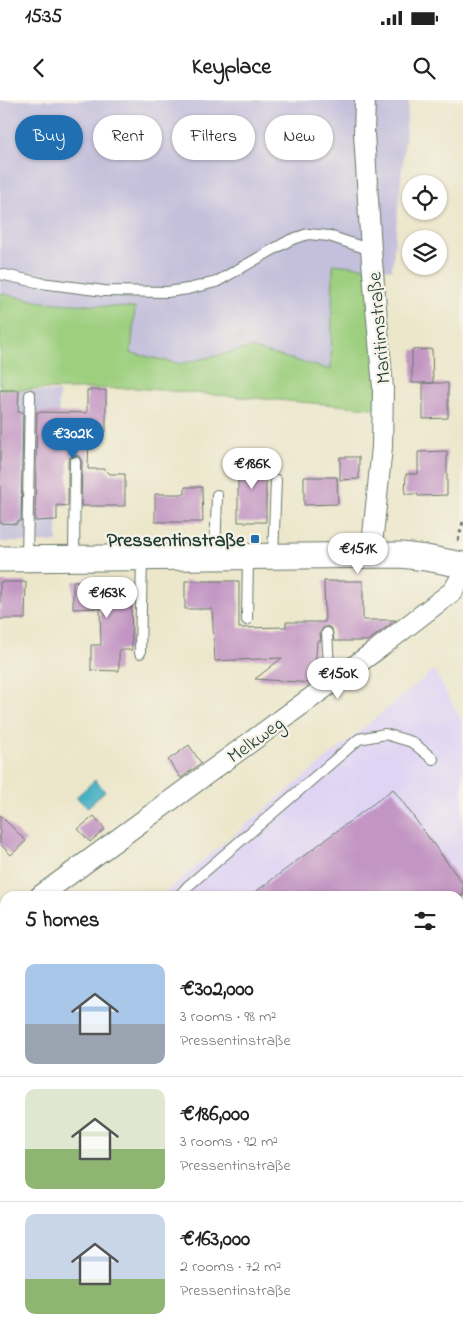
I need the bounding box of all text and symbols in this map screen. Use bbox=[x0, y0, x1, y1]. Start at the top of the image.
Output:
text: 15:35 bbox=[25, 4, 62, 31]
text: Keyplace bbox=[192, 52, 271, 84]
icon: back bbox=[25, 54, 53, 82]
icon: search bbox=[410, 54, 438, 82]
chip: Buy bbox=[15, 115, 83, 160]
chip: Rent bbox=[93, 115, 162, 160]
chip: Filters bbox=[172, 115, 255, 160]
chip: New bbox=[265, 115, 333, 160]
map controls bbox=[402, 175, 447, 275]
button: locate bbox=[402, 175, 447, 220]
button: layers bbox=[402, 230, 447, 275]
street label: Maritimstraße bbox=[361, 271, 400, 385]
pin: €302K bbox=[38, 418, 108, 460]
text: €302K bbox=[53, 422, 93, 446]
pin: €186K bbox=[217, 448, 287, 490]
text: €186K bbox=[233, 452, 271, 476]
place label: Pressentinstraße bbox=[107, 527, 246, 556]
pin: €151K bbox=[323, 532, 393, 575]
marker: Pressentinstraße bbox=[249, 533, 261, 545]
text: €151K bbox=[339, 537, 377, 561]
pin: €163K bbox=[72, 576, 142, 619]
text: €163K bbox=[88, 581, 126, 605]
pin: €150K bbox=[303, 658, 373, 700]
text: €150K bbox=[318, 662, 358, 686]
street label: Melkweg bbox=[222, 710, 292, 772]
text: 5 homes bbox=[25, 906, 100, 936]
icon: filters bbox=[411, 907, 439, 935]
text: €302,000 bbox=[180, 975, 254, 1005]
icon: home bbox=[65, 984, 125, 1044]
text: 3 rooms · 98 m² bbox=[180, 1005, 276, 1029]
text: Pressentinstraße bbox=[180, 1029, 291, 1053]
text: €186,000 bbox=[180, 1100, 249, 1130]
icon: home bbox=[65, 1109, 125, 1169]
text: 3 rooms · 92 m² bbox=[180, 1130, 278, 1154]
text: Pressentinstraße bbox=[180, 1154, 291, 1178]
text: €163,000 bbox=[180, 1225, 250, 1255]
icon: home bbox=[65, 1234, 125, 1294]
text: 2 rooms · 72 m² bbox=[180, 1255, 281, 1279]
text: Pressentinstraße bbox=[180, 1279, 291, 1303]

